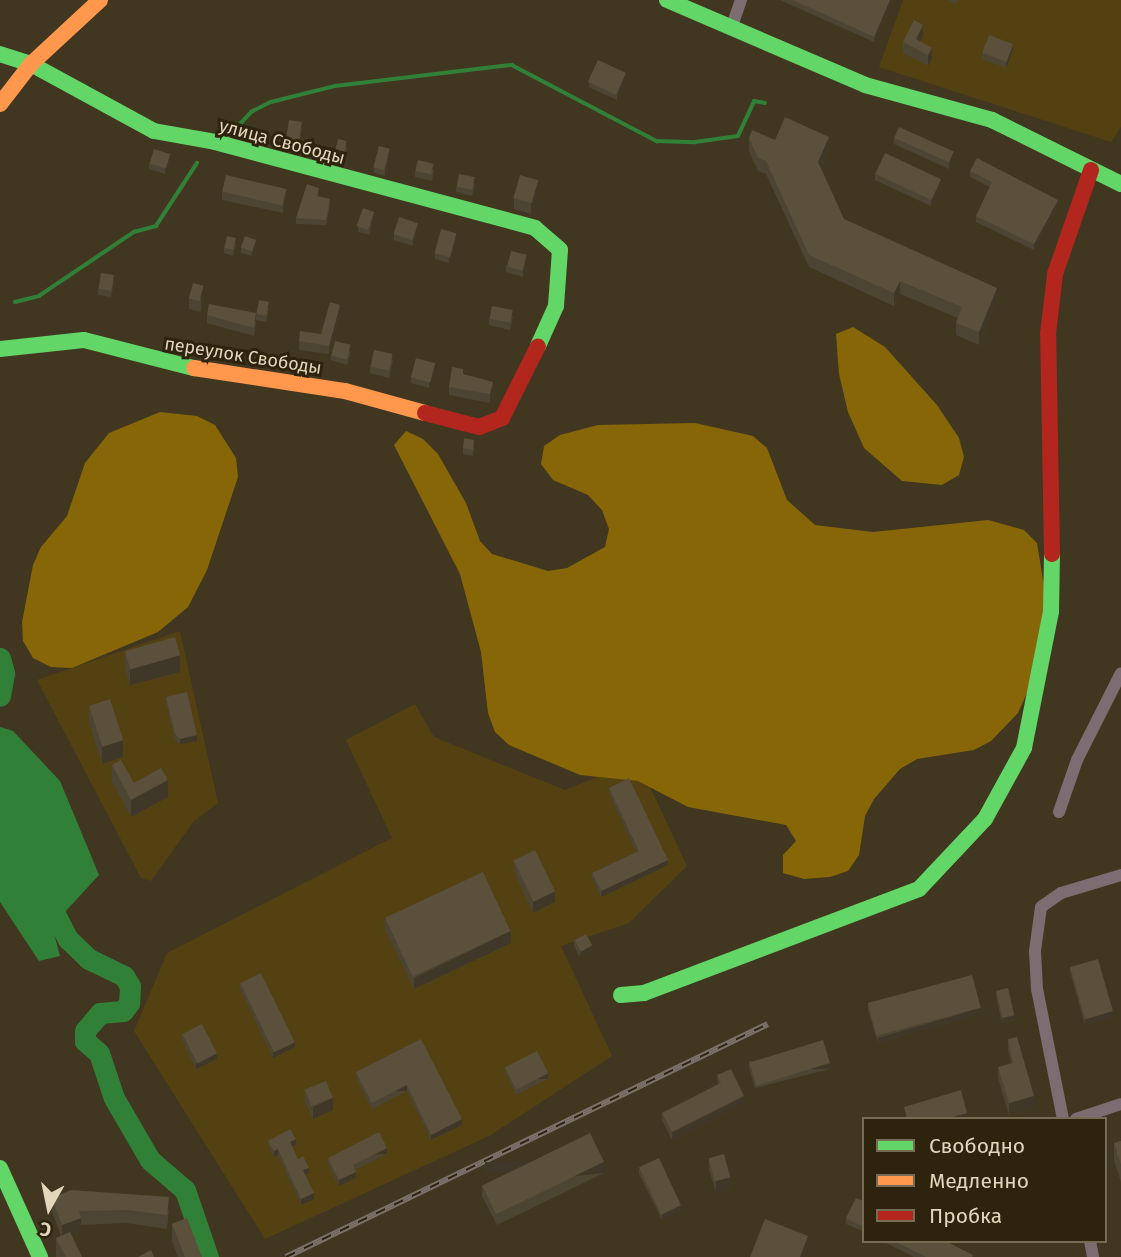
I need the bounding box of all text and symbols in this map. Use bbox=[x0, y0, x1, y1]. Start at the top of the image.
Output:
street label: улица Свободы bbox=[217, 115, 347, 169]
street label: переулок Свободы bbox=[163, 333, 323, 379]
legend bbox=[862, 1117, 1107, 1243]
text: Свободно bbox=[929, 1133, 1025, 1159]
text: Медленно bbox=[929, 1168, 1029, 1194]
north arrow bbox=[14, 1173, 84, 1243]
text: Пробка bbox=[929, 1203, 1002, 1229]
text: С bbox=[38, 1217, 53, 1241]

